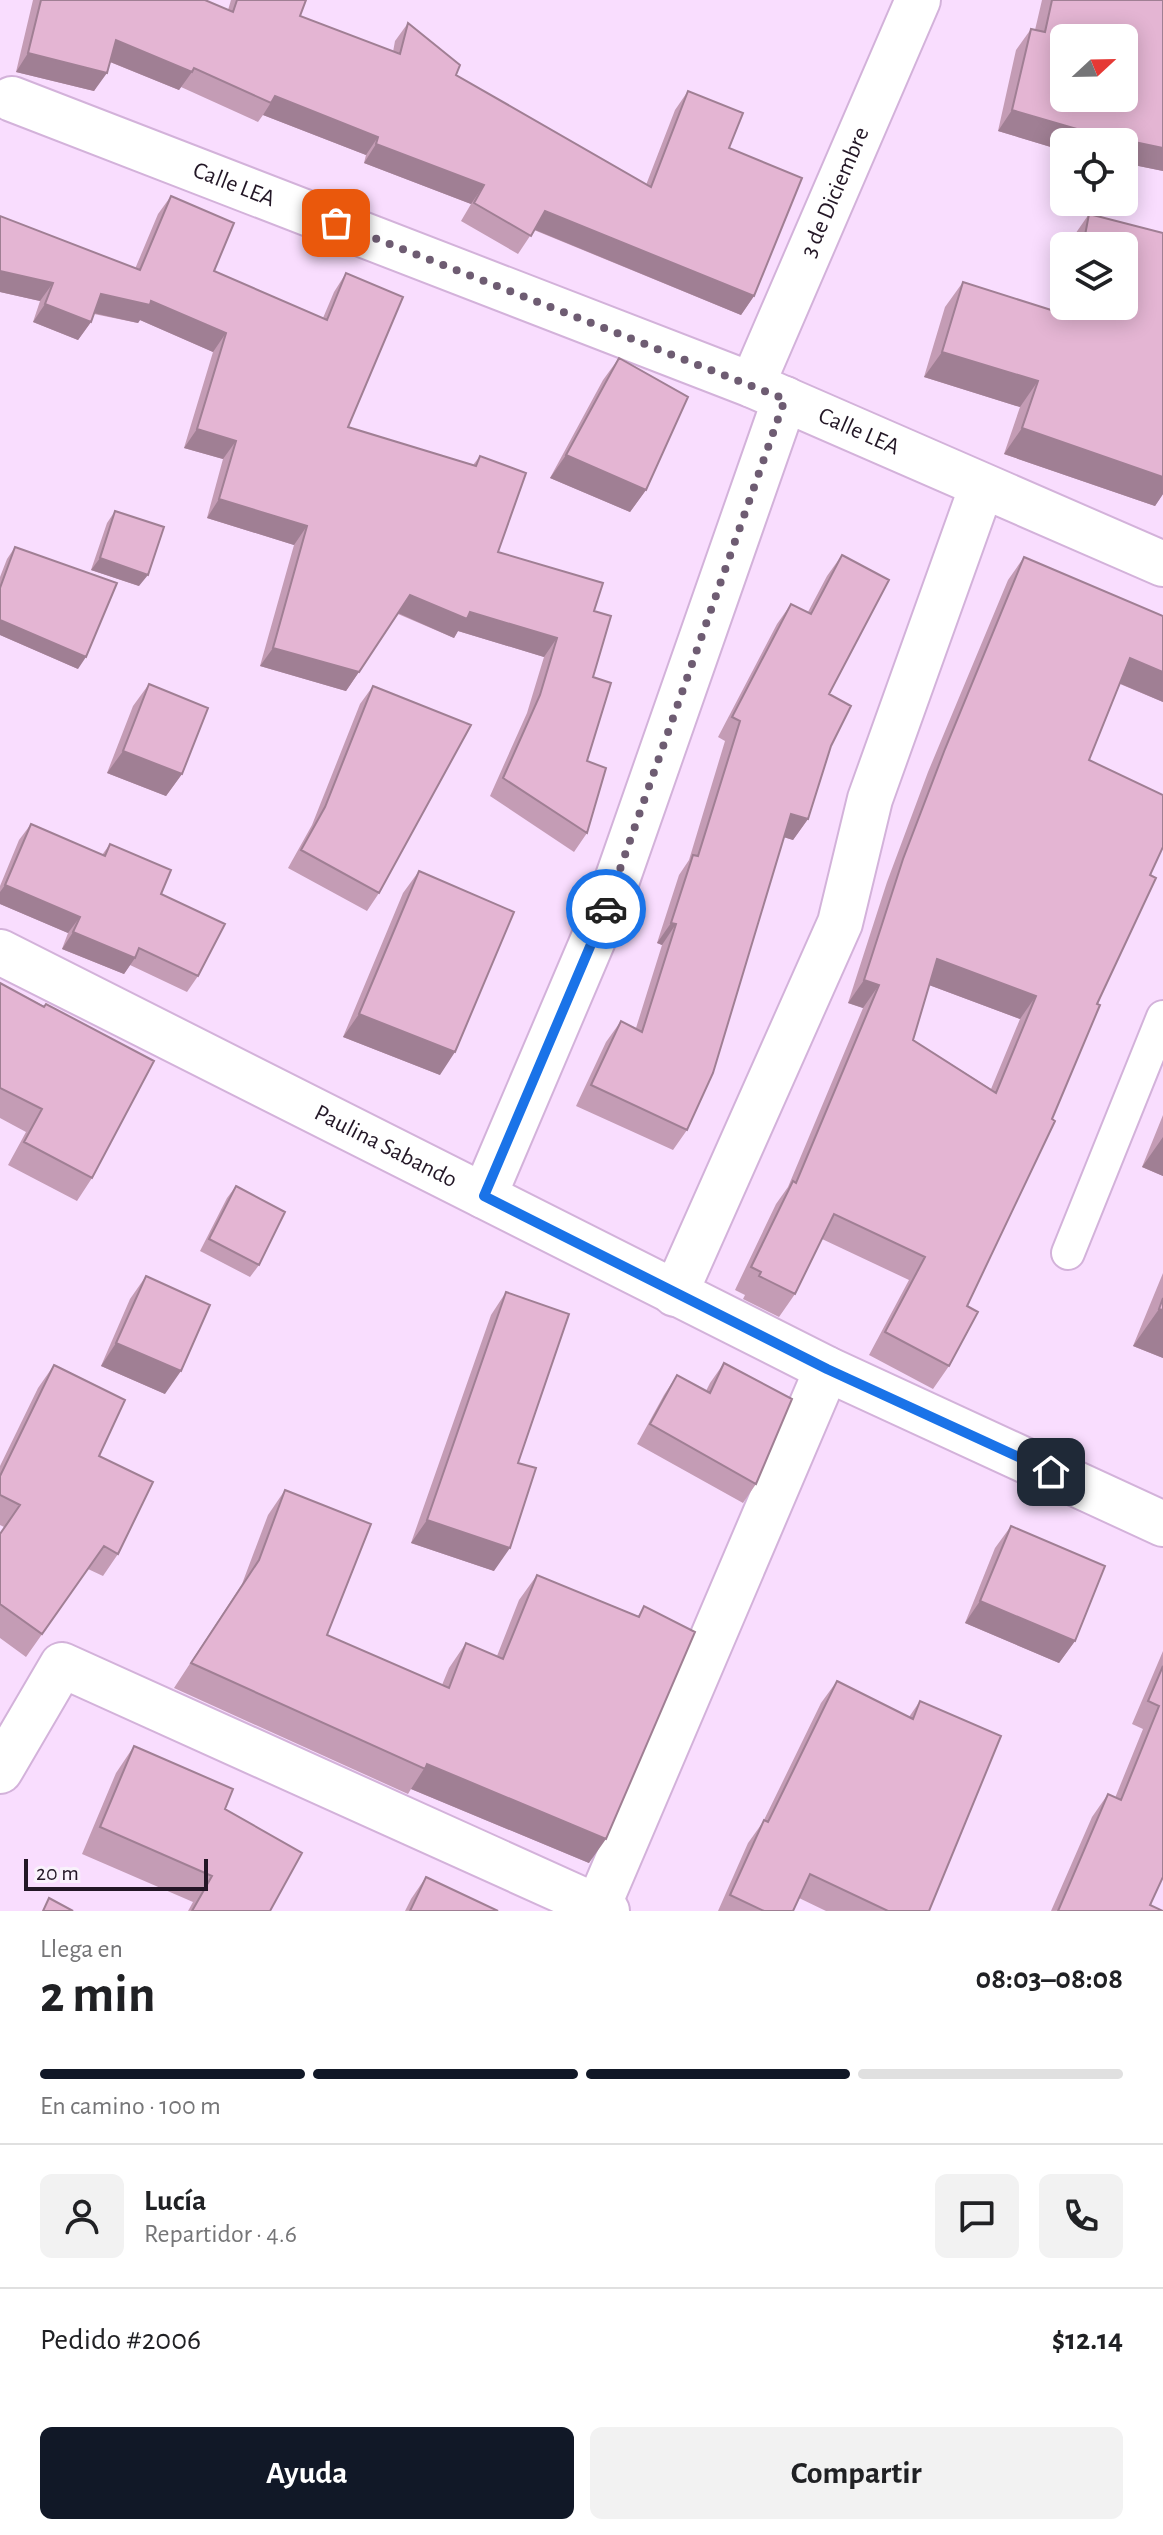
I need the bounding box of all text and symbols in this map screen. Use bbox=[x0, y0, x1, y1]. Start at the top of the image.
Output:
north arrow bbox=[1050, 24, 1138, 112]
map controls bbox=[1050, 24, 1138, 320]
street label: 3 de Diciembre bbox=[797, 124, 874, 261]
button: locate bbox=[1050, 128, 1138, 216]
street label: Calle LEA bbox=[190, 158, 279, 212]
pin bbox=[302, 189, 370, 257]
icon: bag bbox=[314, 201, 358, 245]
button: layers bbox=[1050, 232, 1138, 320]
street label: Calle LEA bbox=[815, 403, 903, 460]
courier bbox=[566, 869, 646, 949]
icon: car bbox=[584, 887, 628, 931]
street label: Paulina Sabando bbox=[311, 1101, 461, 1192]
pin bbox=[1017, 1438, 1085, 1506]
icon: home bbox=[1029, 1450, 1073, 1494]
scale bar bbox=[24, 1855, 208, 1891]
text: 20 m bbox=[36, 1862, 79, 1884]
text: Llega en bbox=[40, 1936, 123, 1962]
text: 08:03–08:08 bbox=[976, 1964, 1123, 1994]
text: 2 min bbox=[40, 1969, 155, 2021]
text: En camino · 100 m bbox=[40, 2093, 221, 2119]
button: person bbox=[40, 2174, 124, 2258]
button: chat bbox=[935, 2174, 1019, 2258]
button: phone bbox=[1039, 2174, 1123, 2258]
text: Lucía bbox=[144, 2186, 206, 2216]
text: Repartidor · 4.6 bbox=[144, 2221, 297, 2247]
text: Pedido #2006 bbox=[40, 2325, 201, 2355]
text: $12.14 bbox=[1052, 2325, 1123, 2355]
button: Ayuda bbox=[40, 2427, 574, 2519]
button: Compartir bbox=[590, 2427, 1123, 2519]

